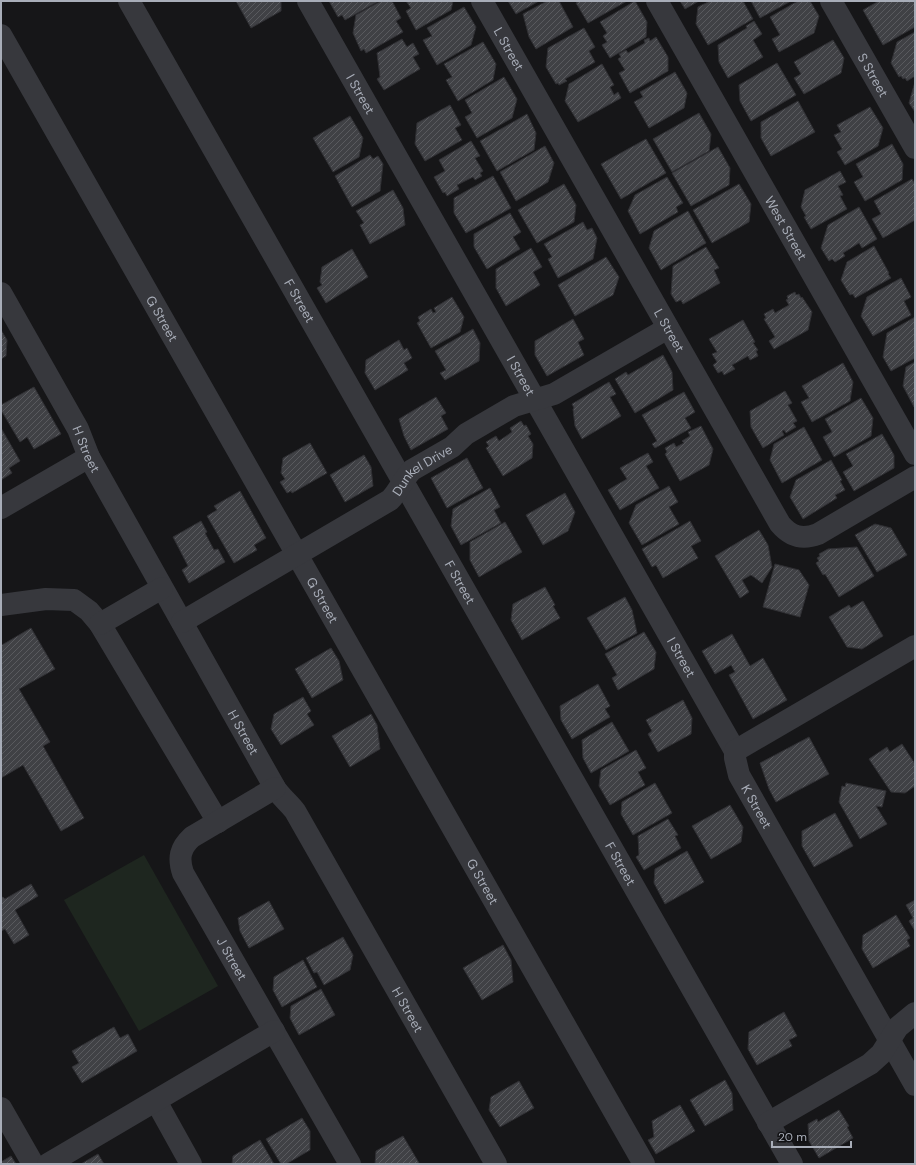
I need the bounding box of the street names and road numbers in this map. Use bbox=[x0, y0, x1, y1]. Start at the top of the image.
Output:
street label: L Street bbox=[490, 24, 528, 74]
street label: S Street bbox=[854, 50, 892, 100]
street label: I Street bbox=[343, 71, 379, 117]
street label: West Street bbox=[761, 193, 811, 263]
street label: F Street bbox=[281, 276, 319, 325]
street label: G Street bbox=[143, 292, 182, 344]
street label: L Street bbox=[651, 306, 689, 355]
street label: I Street bbox=[503, 352, 539, 399]
street label: H Street bbox=[69, 423, 104, 475]
street label: Dunkel Drive bbox=[388, 440, 455, 499]
street label: F Street bbox=[441, 557, 479, 607]
street label: G Street bbox=[303, 574, 342, 626]
street label: I Street bbox=[663, 634, 700, 680]
street label: H Street bbox=[224, 707, 263, 758]
street label: K Street bbox=[738, 781, 776, 831]
street label: F Street bbox=[602, 839, 640, 888]
street label: G Street bbox=[463, 855, 503, 907]
street label: J Street bbox=[213, 934, 251, 983]
street label: H Street bbox=[388, 984, 428, 1035]

